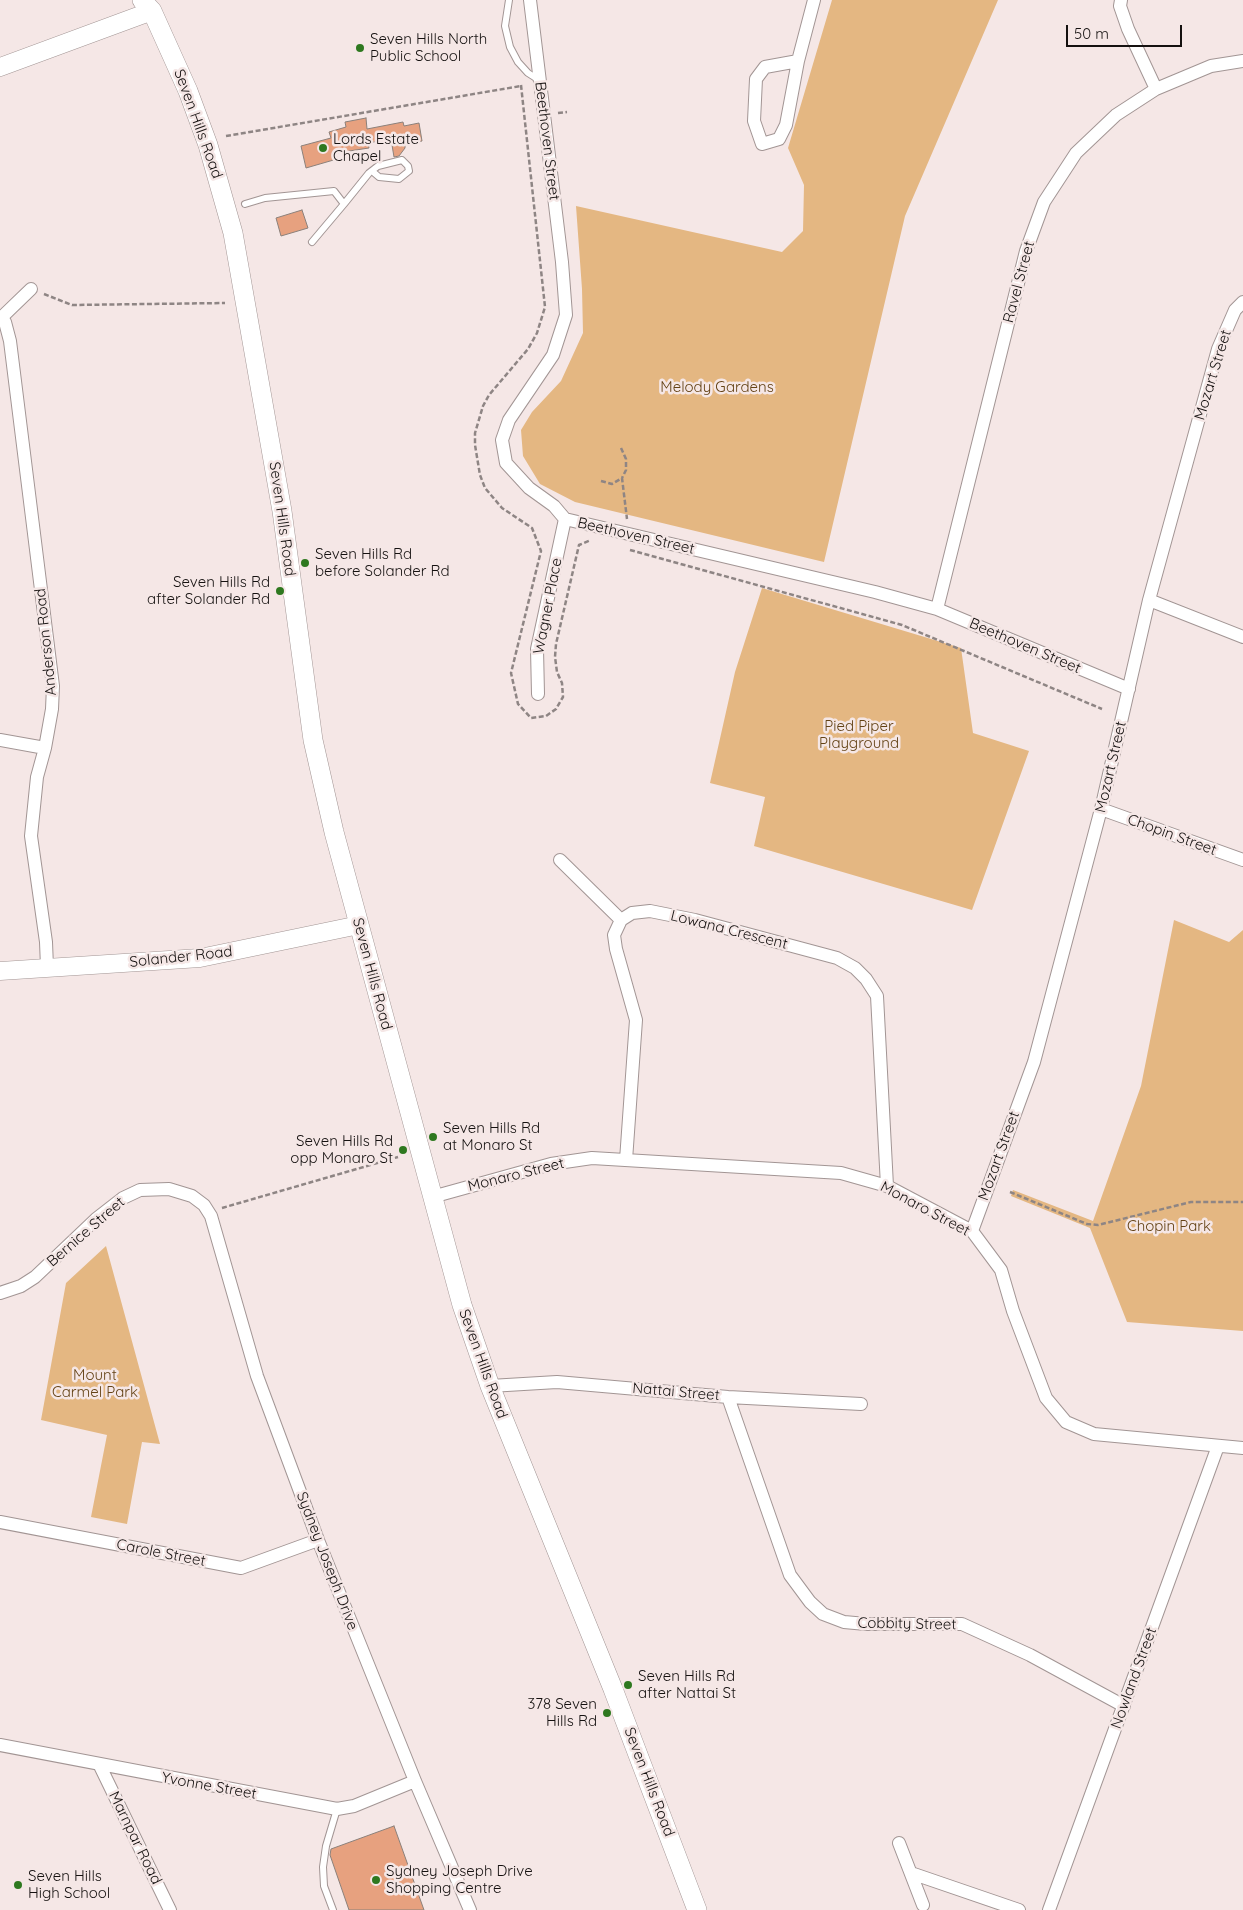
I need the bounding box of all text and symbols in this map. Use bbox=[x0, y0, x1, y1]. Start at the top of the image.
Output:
scale bar bbox=[1068, 15, 1184, 47]
text: 50 m bbox=[1074, 24, 1109, 43]
place label: Seven Hills North Public School bbox=[370, 30, 487, 65]
marker: Seven Hills North Public School bbox=[354, 42, 366, 54]
street label: Seven Hills Road bbox=[170, 67, 226, 181]
street label: Beethoven Street bbox=[531, 81, 563, 201]
place label: Lords Estate Chapel bbox=[333, 130, 419, 165]
marker: Lords Estate Chapel bbox=[317, 142, 329, 154]
street label: Ravel Street bbox=[999, 239, 1039, 325]
street label: Mozart Street bbox=[1191, 328, 1235, 422]
park label: Melody Gardens bbox=[660, 378, 774, 396]
street label: Seven Hills Road bbox=[265, 461, 299, 577]
street label: Beethoven Street bbox=[576, 514, 696, 558]
place label: Seven Hills Rd before Solander Rd bbox=[315, 545, 450, 580]
street label: Wagner Place bbox=[530, 556, 566, 656]
marker: Seven Hills Rd before Solander Rd bbox=[299, 557, 311, 569]
place label: Seven Hills Rd after Solander Rd bbox=[147, 573, 270, 608]
marker: Seven Hills Rd after Solander Rd bbox=[274, 585, 286, 597]
street label: Anderson Road bbox=[31, 587, 61, 697]
street label: Beethoven Street bbox=[967, 614, 1083, 678]
park label: Pied Piper Playground bbox=[819, 717, 899, 752]
street label: Mozart Street bbox=[1092, 719, 1130, 815]
street label: Chopin Street bbox=[1125, 811, 1219, 859]
street label: Lowana Crescent bbox=[669, 907, 789, 953]
street label: Seven Hills Road bbox=[348, 916, 396, 1032]
street label: Solander Road bbox=[129, 943, 233, 971]
street label: Mozart Street bbox=[975, 1109, 1023, 1203]
place label: Seven Hills Rd at Monaro St bbox=[443, 1119, 540, 1154]
marker: Seven Hills Rd at Monaro St bbox=[427, 1131, 439, 1143]
place label: Seven Hills Rd opp Monaro St bbox=[290, 1132, 393, 1167]
marker: Seven Hills Rd opp Monaro St bbox=[397, 1144, 409, 1156]
street label: Monaro Street bbox=[466, 1154, 566, 1196]
street label: Monaro Street bbox=[877, 1178, 973, 1240]
street label: Bernice Street bbox=[43, 1193, 129, 1271]
park label: Chopin Park bbox=[1127, 1217, 1211, 1235]
street label: Seven Hills Road bbox=[455, 1307, 511, 1421]
park label: Mount Carmel Park bbox=[52, 1366, 138, 1401]
street label: Nattai Street bbox=[632, 1379, 720, 1405]
street label: Sydney Joseph Drive bbox=[292, 1489, 362, 1633]
street label: Carole Street bbox=[115, 1536, 207, 1570]
street label: Cobbity Street bbox=[857, 1614, 957, 1634]
street label: Nowland Street bbox=[1107, 1625, 1161, 1731]
place label: Seven Hills Rd after Nattai St bbox=[638, 1667, 736, 1702]
marker: Seven Hills Rd after Nattai St bbox=[622, 1679, 634, 1691]
place label: 378 Seven Hills Rd bbox=[527, 1695, 597, 1730]
marker: 378 Seven Hills Rd bbox=[601, 1707, 613, 1719]
street label: Seven Hills Road bbox=[620, 1725, 678, 1839]
street label: Yvonne Street bbox=[160, 1769, 258, 1803]
street label: Marnpar Road bbox=[105, 1789, 165, 1887]
place label: Sydney Joseph Drive Shopping Centre bbox=[386, 1862, 533, 1897]
place label: Seven Hills High School bbox=[28, 1867, 110, 1902]
marker: Sydney Joseph Drive Shopping Centre bbox=[370, 1874, 382, 1886]
marker: Seven Hills High School bbox=[12, 1879, 24, 1891]

